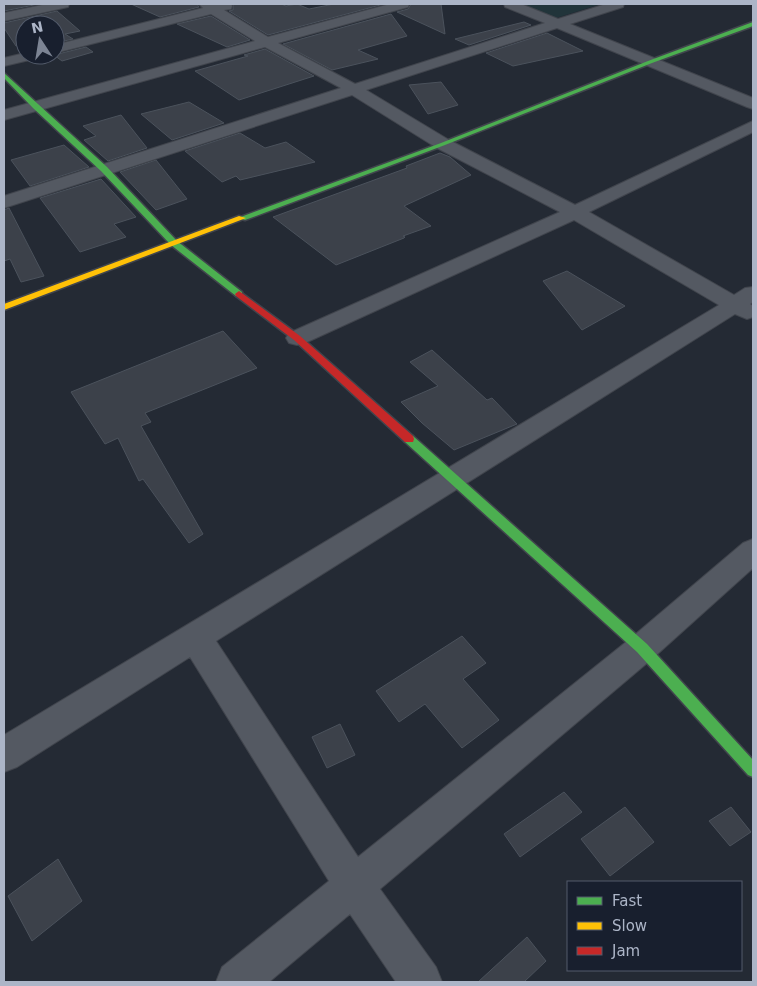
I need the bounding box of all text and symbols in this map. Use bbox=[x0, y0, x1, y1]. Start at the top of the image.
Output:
north arrow bbox=[15, 15, 65, 65]
text: N bbox=[30, 18, 45, 36]
legend bbox=[567, 881, 742, 971]
text: Fast bbox=[612, 892, 642, 910]
text: Slow bbox=[612, 917, 647, 935]
text: Jam bbox=[611, 942, 640, 960]

